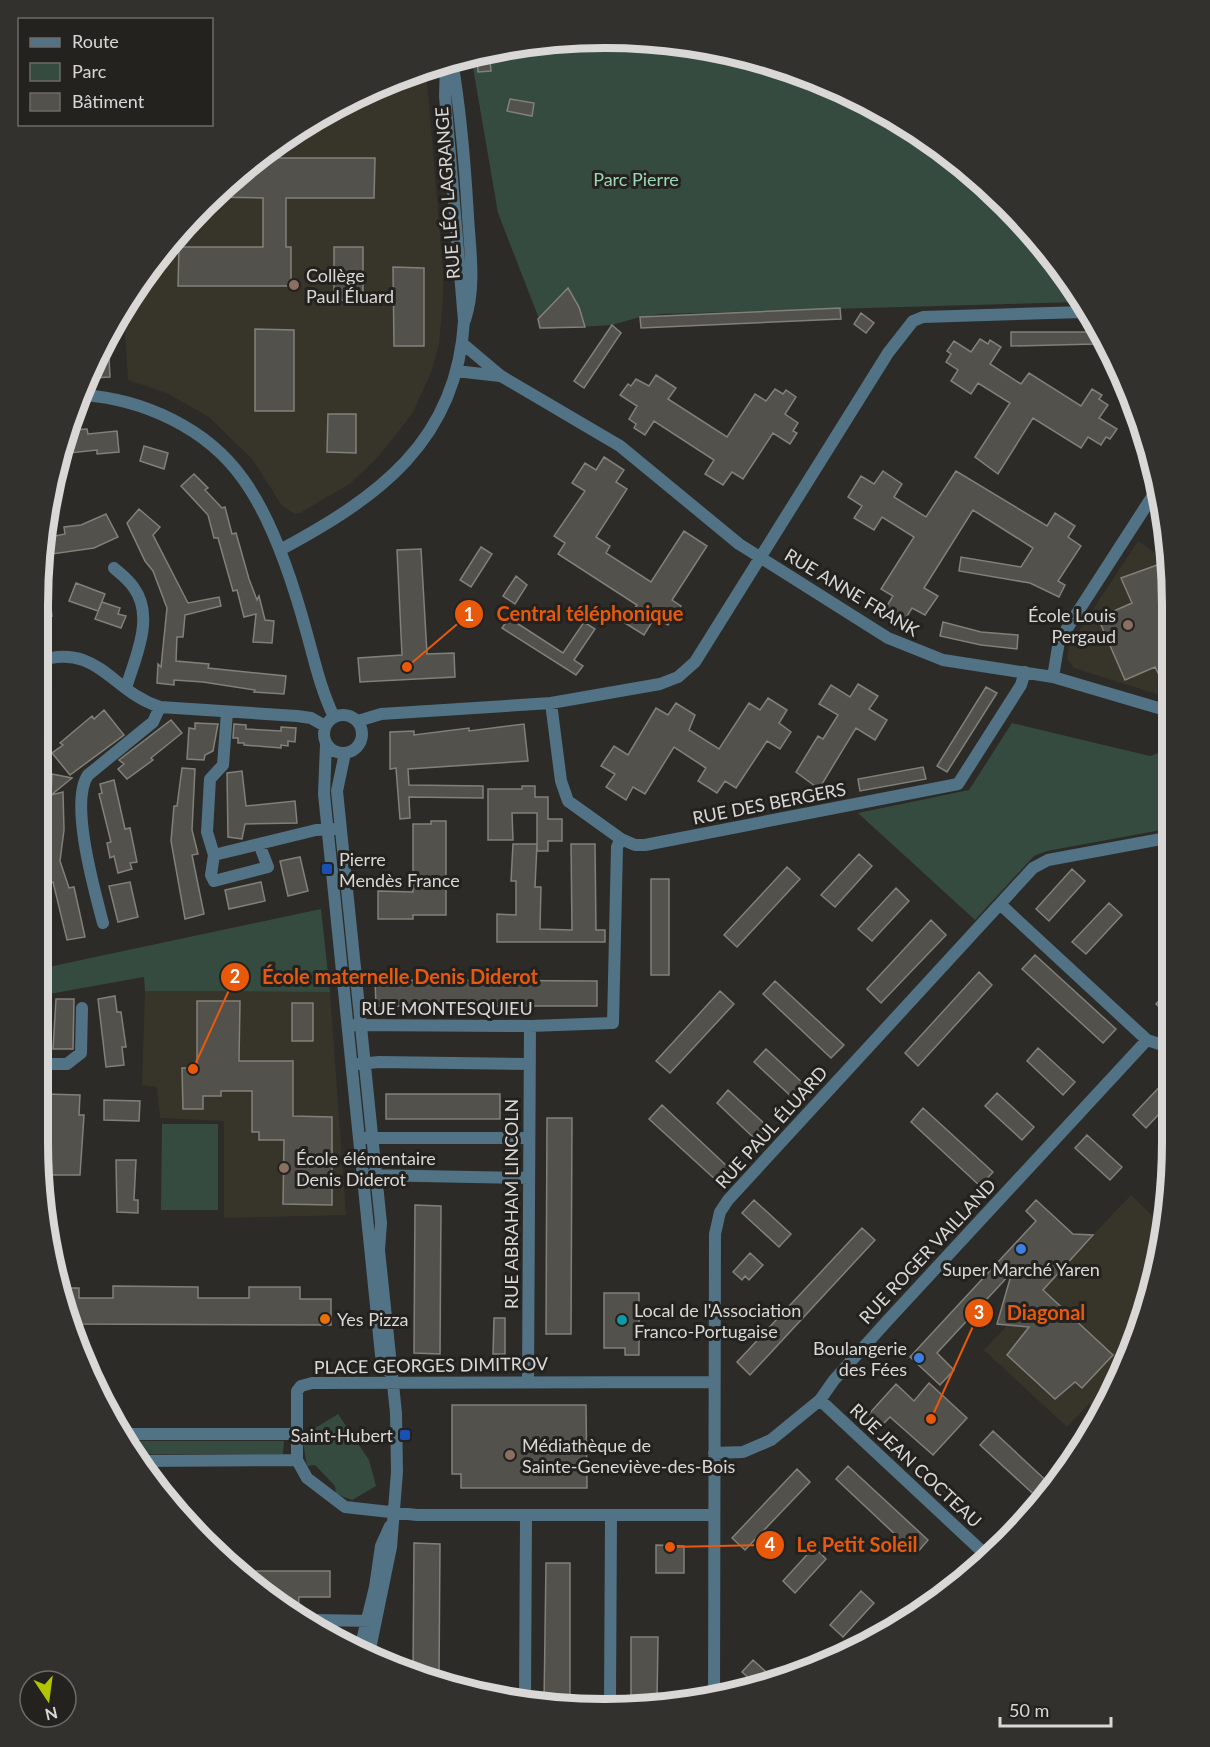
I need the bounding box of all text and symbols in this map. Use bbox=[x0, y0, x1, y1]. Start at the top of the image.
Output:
legend bbox=[18, 18, 213, 126]
text: Route bbox=[72, 30, 119, 52]
text: Parc bbox=[72, 60, 107, 82]
text: Bâtiment bbox=[72, 90, 145, 112]
street label: RUE LÉO LAGRANGE bbox=[430, 106, 464, 280]
park label: Parc Pierre bbox=[593, 168, 679, 190]
place label: Collège Paul Éluard bbox=[306, 264, 394, 307]
marker: Collège Paul Éluard bbox=[287, 278, 301, 292]
street label: RUE ANNE FRANK bbox=[781, 543, 923, 641]
callout: Central téléphonique bbox=[454, 595, 695, 633]
text: Central téléphonique bbox=[496, 601, 684, 625]
text: 1 bbox=[464, 603, 474, 625]
place label: École Louis Pergaud bbox=[1028, 604, 1116, 647]
marker: École Louis Pergaud bbox=[1121, 618, 1135, 632]
street label: RUE DES BERGERS bbox=[690, 777, 848, 829]
place label: Pierre Mendès France bbox=[339, 848, 460, 891]
marker: Pierre Mendès France bbox=[320, 862, 334, 876]
callout: École maternelle Denis Diderot bbox=[220, 958, 550, 996]
text: École maternelle Denis Diderot bbox=[262, 964, 539, 988]
text: 2 bbox=[230, 965, 240, 987]
street label: RUE MONTESQUIEU bbox=[361, 997, 533, 1019]
street label: RUE PAUL ÉLUARD bbox=[710, 1061, 832, 1193]
street label: RUE ABRAHAM LINCOLN bbox=[500, 1099, 522, 1309]
place label: École élémentaire Denis Diderot bbox=[296, 1147, 436, 1190]
marker: École élémentaire Denis Diderot bbox=[277, 1161, 291, 1175]
street label: RUE ROGER VAILLAND bbox=[854, 1174, 1000, 1328]
marker: Super Marché Yaren bbox=[1014, 1242, 1028, 1256]
place label: Super Marché Yaren bbox=[942, 1258, 1100, 1280]
callout: Diagonal bbox=[964, 1294, 1097, 1332]
place label: Local de l'Association Franco-Portugaise bbox=[634, 1299, 801, 1342]
text: Diagonal bbox=[1007, 1300, 1085, 1324]
text: 3 bbox=[974, 1301, 984, 1323]
place label: Yes Pizza bbox=[337, 1308, 408, 1330]
marker: Yes Pizza bbox=[318, 1312, 332, 1326]
marker: Local de l'Association Franco-Portugaise bbox=[615, 1313, 629, 1327]
place label: Boulangerie des Fées bbox=[813, 1337, 907, 1380]
marker: Boulangerie des Fées bbox=[912, 1351, 926, 1365]
street label: PLACE GEORGES DIMITROV bbox=[314, 1352, 549, 1378]
street label: RUE JEAN COCTEAU bbox=[846, 1398, 986, 1532]
place label: Saint-Hubert bbox=[291, 1424, 394, 1446]
marker: Saint-Hubert bbox=[398, 1428, 412, 1442]
place label: Médiathèque de Sainte-Geneviève-des-Bois bbox=[522, 1434, 736, 1477]
marker: Médiathèque de Sainte-Geneviève-des-Bois bbox=[503, 1448, 517, 1462]
callout: Le Petit Soleil bbox=[755, 1526, 930, 1564]
text: Le Petit Soleil bbox=[796, 1532, 918, 1556]
text: 4 bbox=[765, 1533, 775, 1555]
north arrow bbox=[18, 1669, 78, 1729]
scale bar bbox=[1000, 1690, 1111, 1728]
text: 50 m bbox=[1009, 1699, 1049, 1721]
text: N bbox=[43, 1703, 60, 1725]

